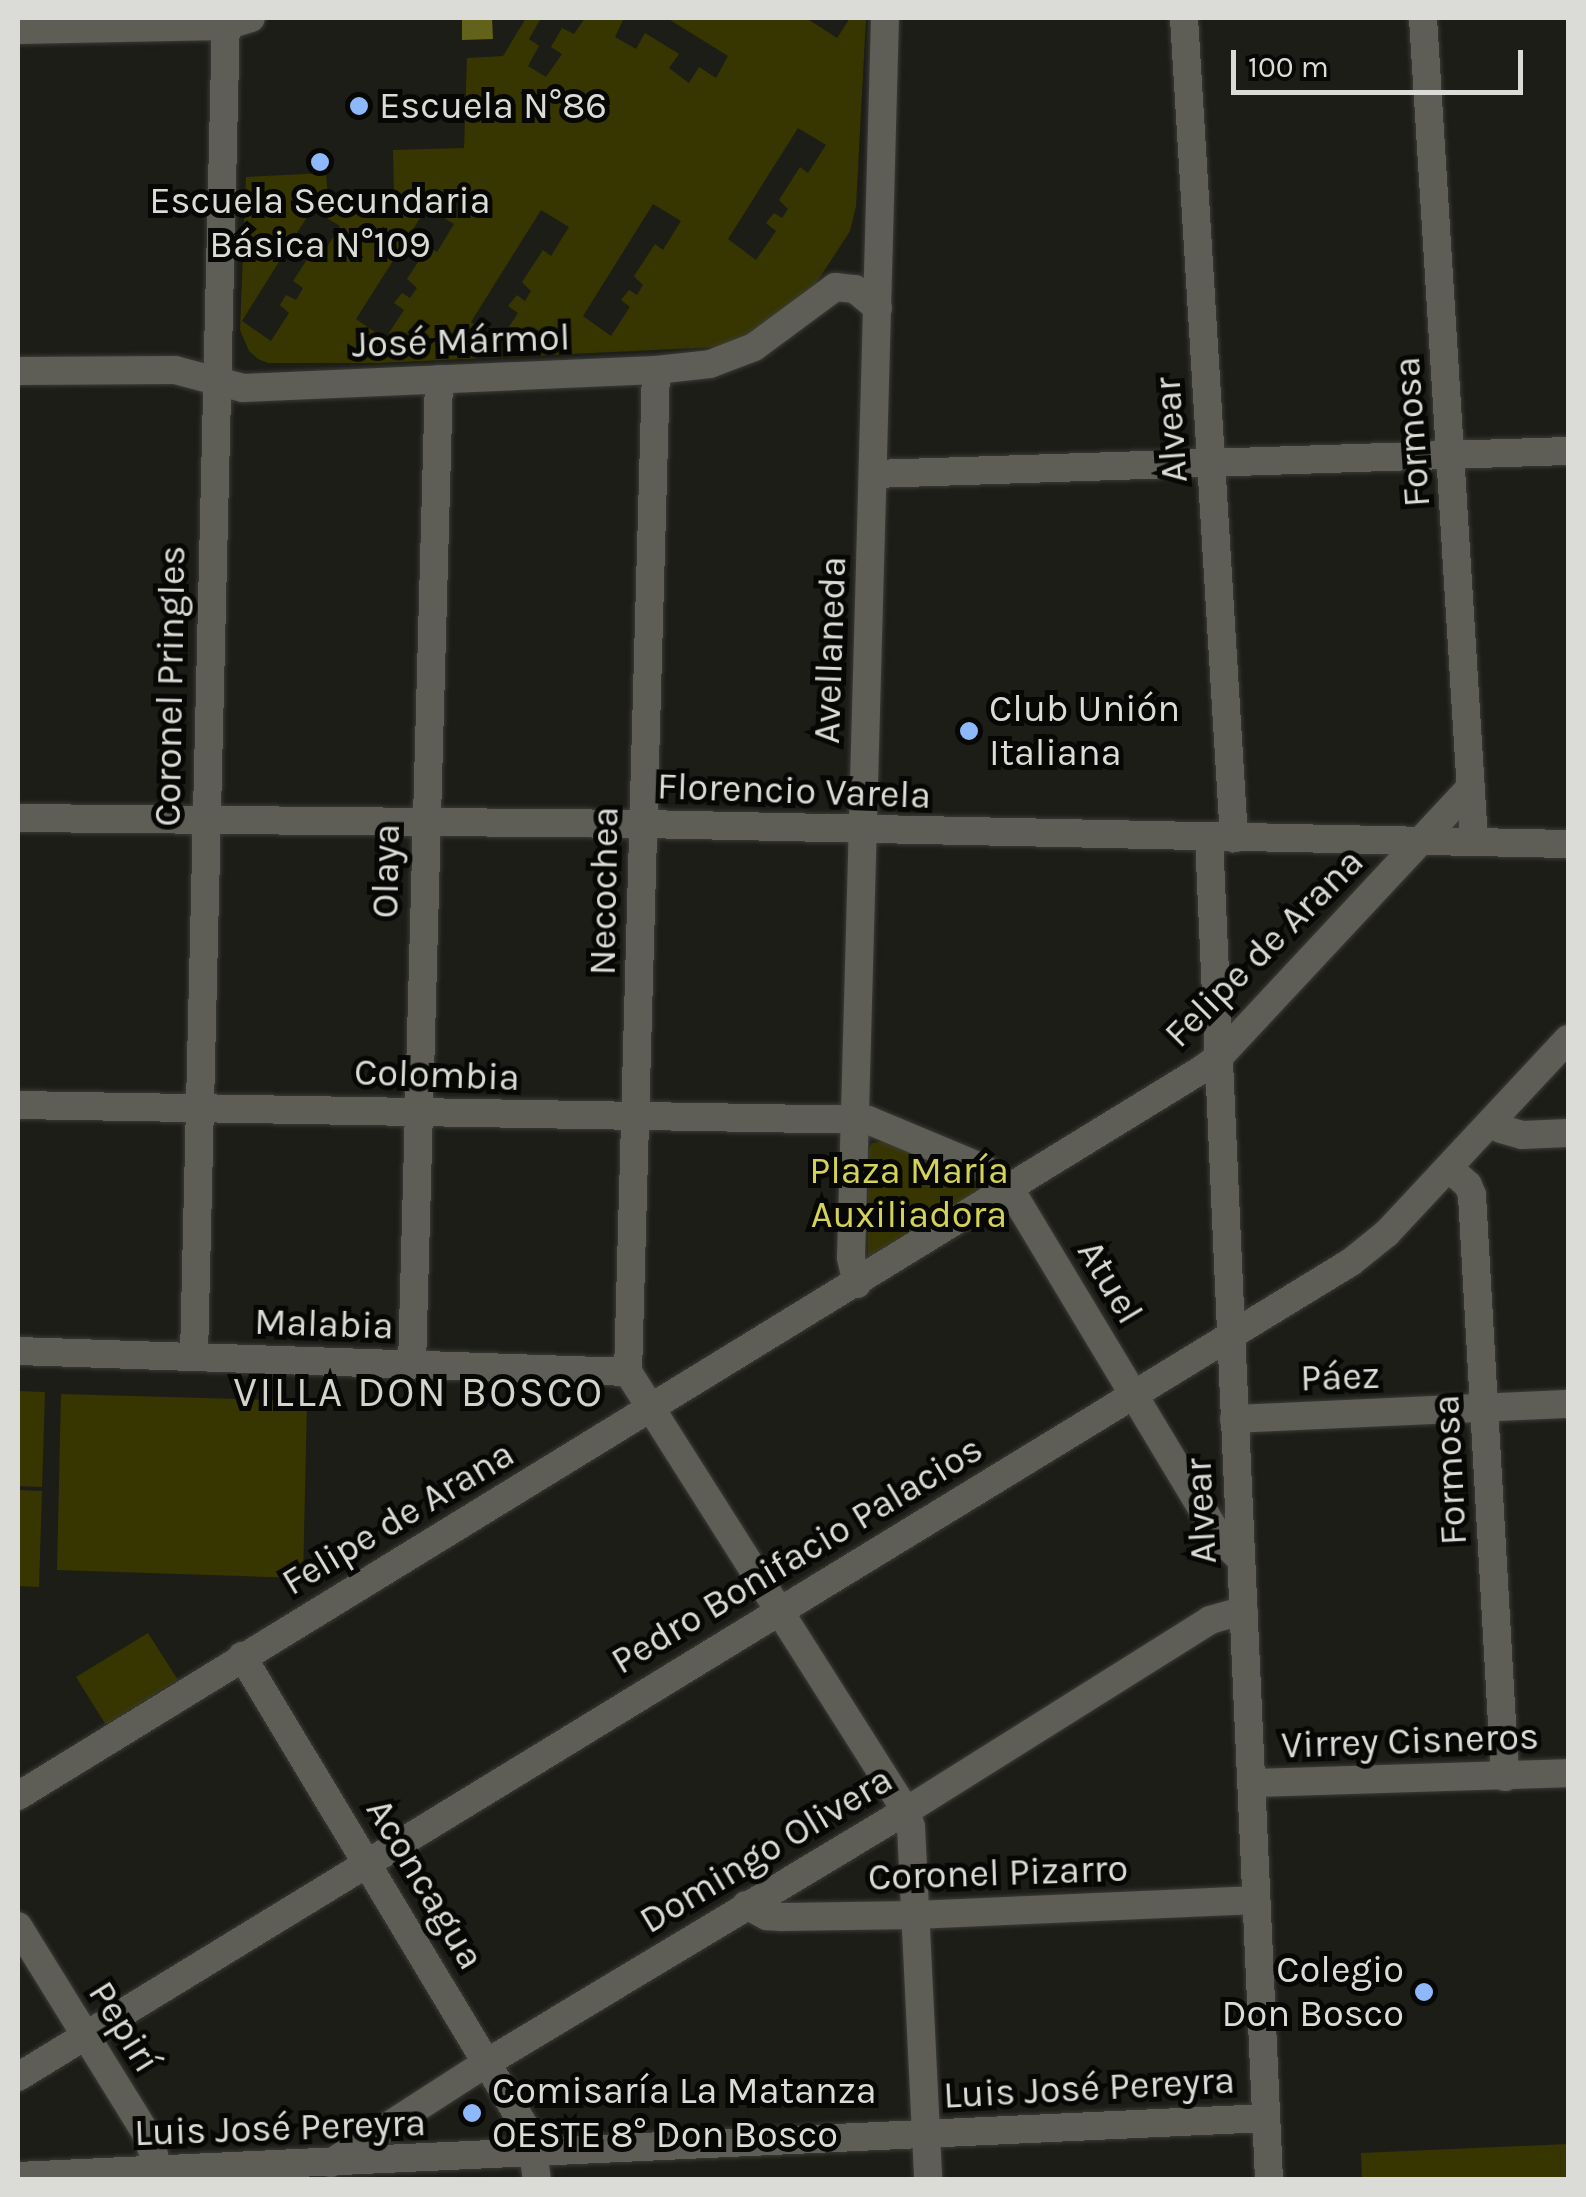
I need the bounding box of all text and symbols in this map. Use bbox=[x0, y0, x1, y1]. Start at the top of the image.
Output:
scale bar bbox=[1236, 30, 1528, 92]
text: 100 m bbox=[1248, 49, 1329, 85]
place label: Escuela N°86 bbox=[379, 83, 607, 129]
marker: Escuela N°86 bbox=[348, 95, 370, 117]
marker: Escuela Secundaria Básica N°109 bbox=[309, 151, 331, 173]
place label: Escuela Secundaria Básica N°109 bbox=[149, 178, 491, 268]
street label: José Mármol bbox=[351, 314, 571, 368]
street label: Formosa bbox=[1384, 355, 1440, 509]
street label: Alvear bbox=[1145, 376, 1197, 484]
street label: Coronel Pringles bbox=[145, 545, 195, 827]
street label: Avellaneda bbox=[804, 555, 856, 745]
place label: Club Unión Italiana bbox=[989, 686, 1180, 776]
marker: Club Unión Italiana bbox=[958, 720, 980, 742]
street label: Florencio Varela bbox=[656, 763, 932, 819]
street label: Necochea bbox=[580, 806, 628, 976]
street label: Olaya bbox=[362, 823, 410, 919]
street label: Felipe de Arana bbox=[1155, 839, 1373, 1057]
street label: Colombia bbox=[353, 1049, 521, 1101]
park label: Plaza María Auxiliadora bbox=[809, 1148, 1009, 1238]
street label: Atuel bbox=[1067, 1232, 1153, 1332]
street label: Malabia bbox=[254, 1299, 394, 1349]
street label: Páez bbox=[1299, 1353, 1381, 1401]
district label: VILLA DON BOSCO bbox=[233, 1367, 605, 1417]
street label: Formosa bbox=[1423, 1394, 1477, 1546]
street label: Pedro Bonifacio Palacios bbox=[603, 1426, 991, 1684]
street label: Felipe de Arana bbox=[274, 1431, 522, 1605]
street label: Alvear bbox=[1175, 1457, 1227, 1565]
street label: Virrey Cisneros bbox=[1280, 1714, 1540, 1768]
street label: Domingo Olivera bbox=[631, 1757, 901, 1943]
street label: Aconcagua bbox=[356, 1790, 494, 1978]
street label: Coronel Pizarro bbox=[867, 1846, 1129, 1900]
place label: Colegio Don Bosco bbox=[1221, 1947, 1404, 2036]
street label: Pepirí bbox=[78, 1973, 170, 2081]
marker: Colegio Don Bosco bbox=[1413, 1981, 1435, 2003]
street label: Luis José Pereyra bbox=[942, 2058, 1236, 2118]
place label: Comisaría La Matanza OESTE 8° Don Bosco bbox=[492, 2068, 877, 2158]
street label: Luis José Pereyra bbox=[133, 2100, 427, 2156]
marker: Comisaría La Matanza OESTE 8° Don Bosco bbox=[461, 2102, 483, 2124]

